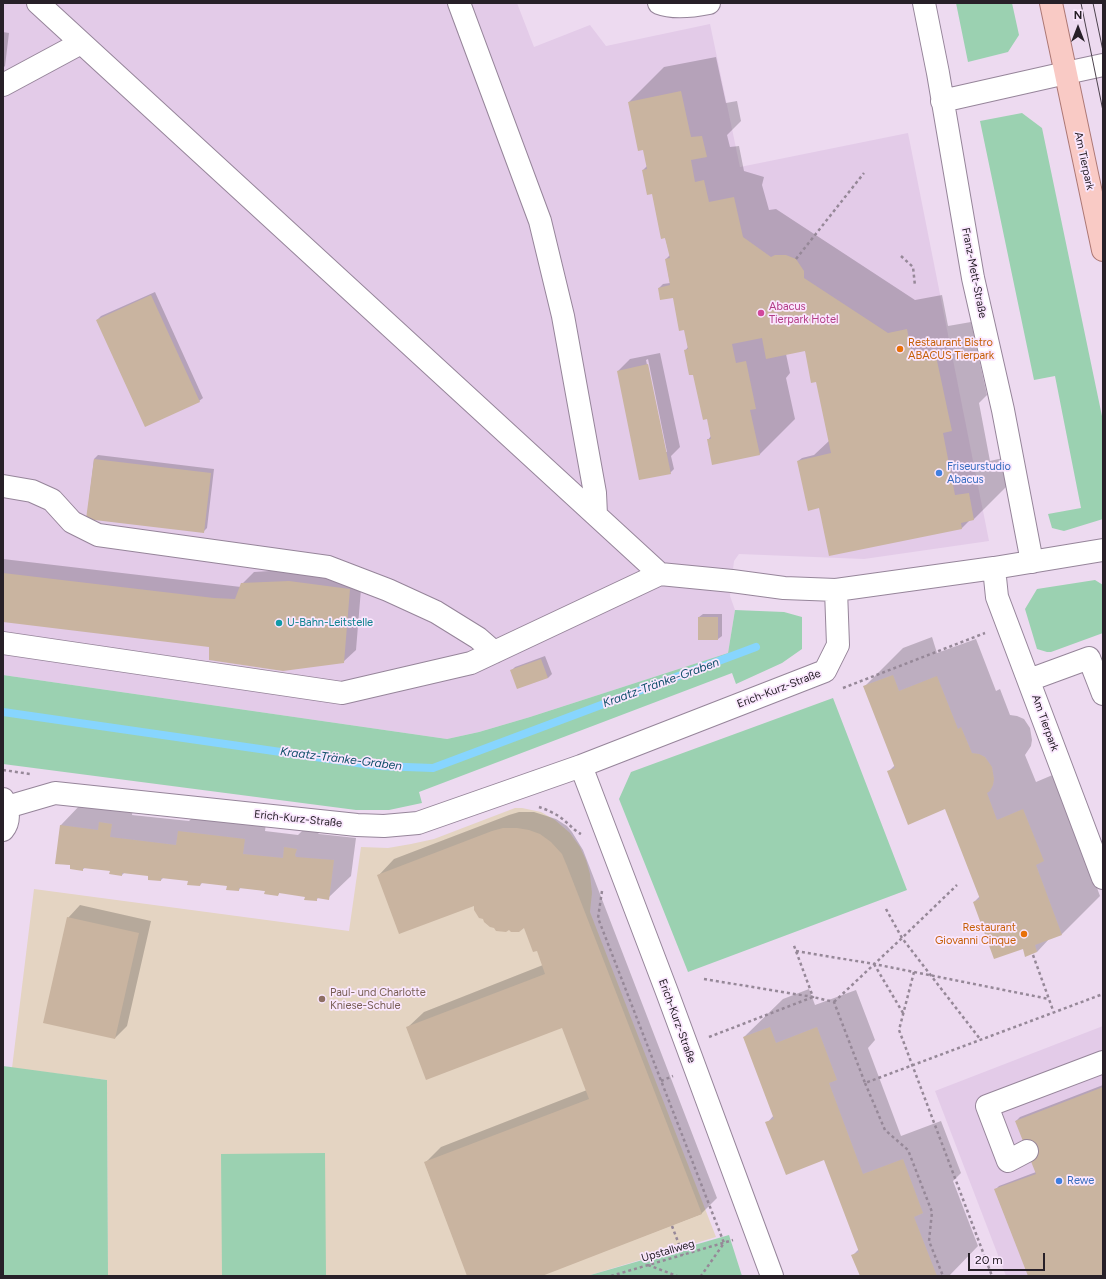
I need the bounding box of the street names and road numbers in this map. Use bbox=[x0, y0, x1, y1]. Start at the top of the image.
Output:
street label: Am Tierpark bbox=[1071, 131, 1097, 191]
street label: Franz-Mett-Straße bbox=[959, 227, 989, 319]
street label: Erich-Kurz-Straße bbox=[735, 667, 823, 711]
street label: Am Tierpark bbox=[1029, 693, 1061, 753]
street label: Erich-Kurz-Straße bbox=[253, 808, 343, 830]
street label: Erich-Kurz-Straße bbox=[656, 977, 698, 1065]
street label: Upstallweg bbox=[640, 1237, 696, 1265]

